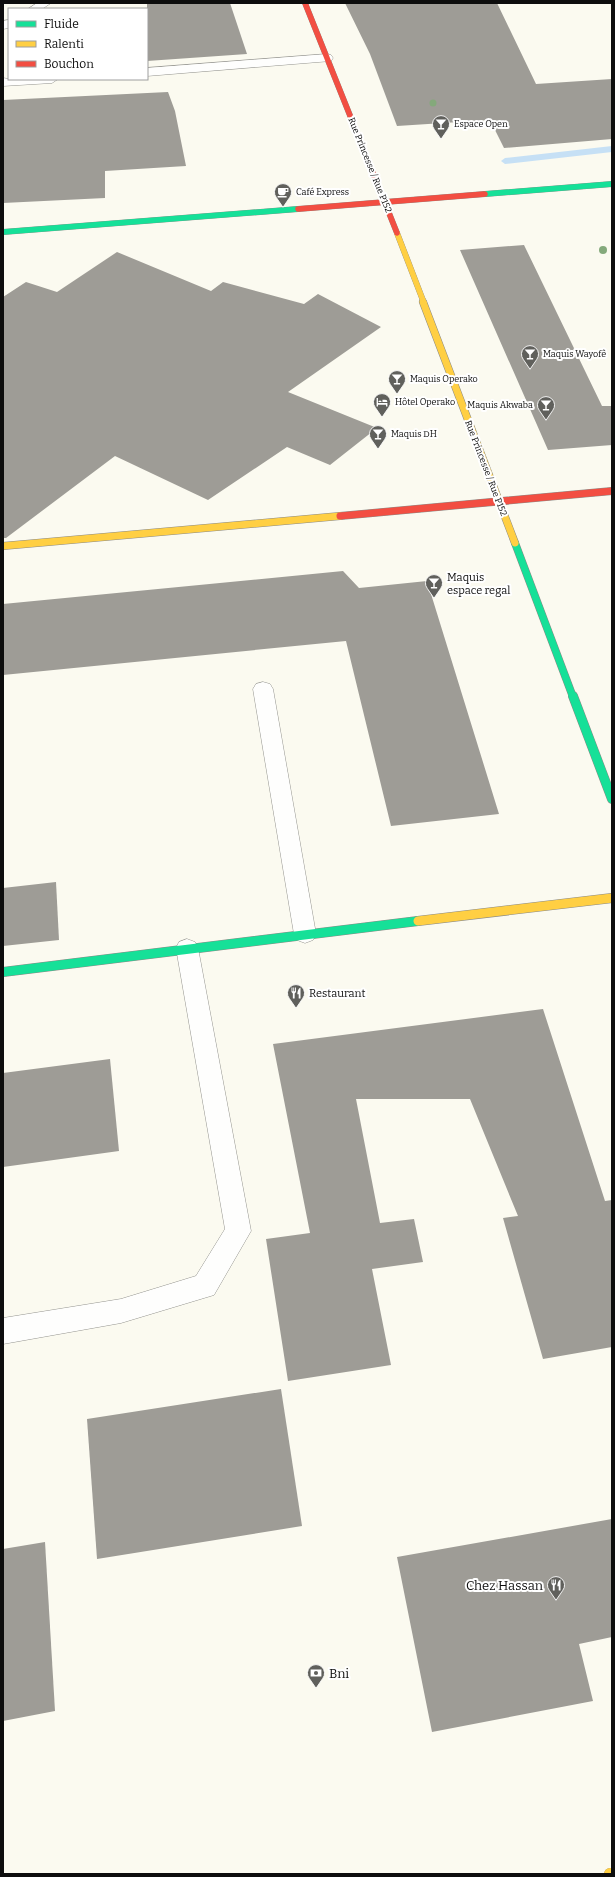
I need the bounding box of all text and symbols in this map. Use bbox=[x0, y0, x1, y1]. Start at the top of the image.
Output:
legend bbox=[8, 8, 148, 80]
text: Fluide bbox=[44, 17, 79, 31]
text: Ralenti bbox=[44, 37, 84, 51]
text: Bouchon bbox=[44, 57, 94, 71]
bar icon: Espace Open bbox=[431, 114, 451, 139]
street label: Rue Princesse / Rue P152 bbox=[346, 116, 394, 214]
place label: Espace Open bbox=[454, 119, 508, 129]
cafe icon: Café Express bbox=[273, 182, 293, 207]
place label: Café Express bbox=[296, 187, 349, 197]
bar icon: Maquis Wayofê bbox=[520, 344, 540, 369]
place label: Maquis Wayofê bbox=[543, 349, 606, 359]
bar icon: Maquis Operako bbox=[387, 369, 407, 394]
place label: Maquis Operako bbox=[410, 374, 478, 384]
hotel icon: Hôtel Operako bbox=[372, 392, 392, 417]
bar icon: Maquis Akwaba bbox=[536, 395, 556, 420]
place label: Hôtel Operako bbox=[395, 397, 455, 407]
place label: Maquis Akwaba bbox=[467, 400, 533, 410]
street label: Rue Princesse / Rue P152 bbox=[463, 419, 509, 517]
bar icon: Maquis DH bbox=[368, 424, 388, 449]
place label: Maquis DH bbox=[391, 429, 437, 439]
place label: Maquis espace regal bbox=[447, 571, 510, 597]
bar icon: Maquis espace regal bbox=[424, 573, 444, 598]
restaurant icon: Restaurant bbox=[286, 983, 306, 1008]
place label: Restaurant bbox=[309, 987, 365, 1000]
restaurant icon: Chez Hassan bbox=[546, 1575, 566, 1600]
place label: Chez Hassan bbox=[466, 1578, 544, 1593]
bank icon: Bni bbox=[306, 1663, 326, 1688]
place label: Bni bbox=[329, 1666, 349, 1681]

